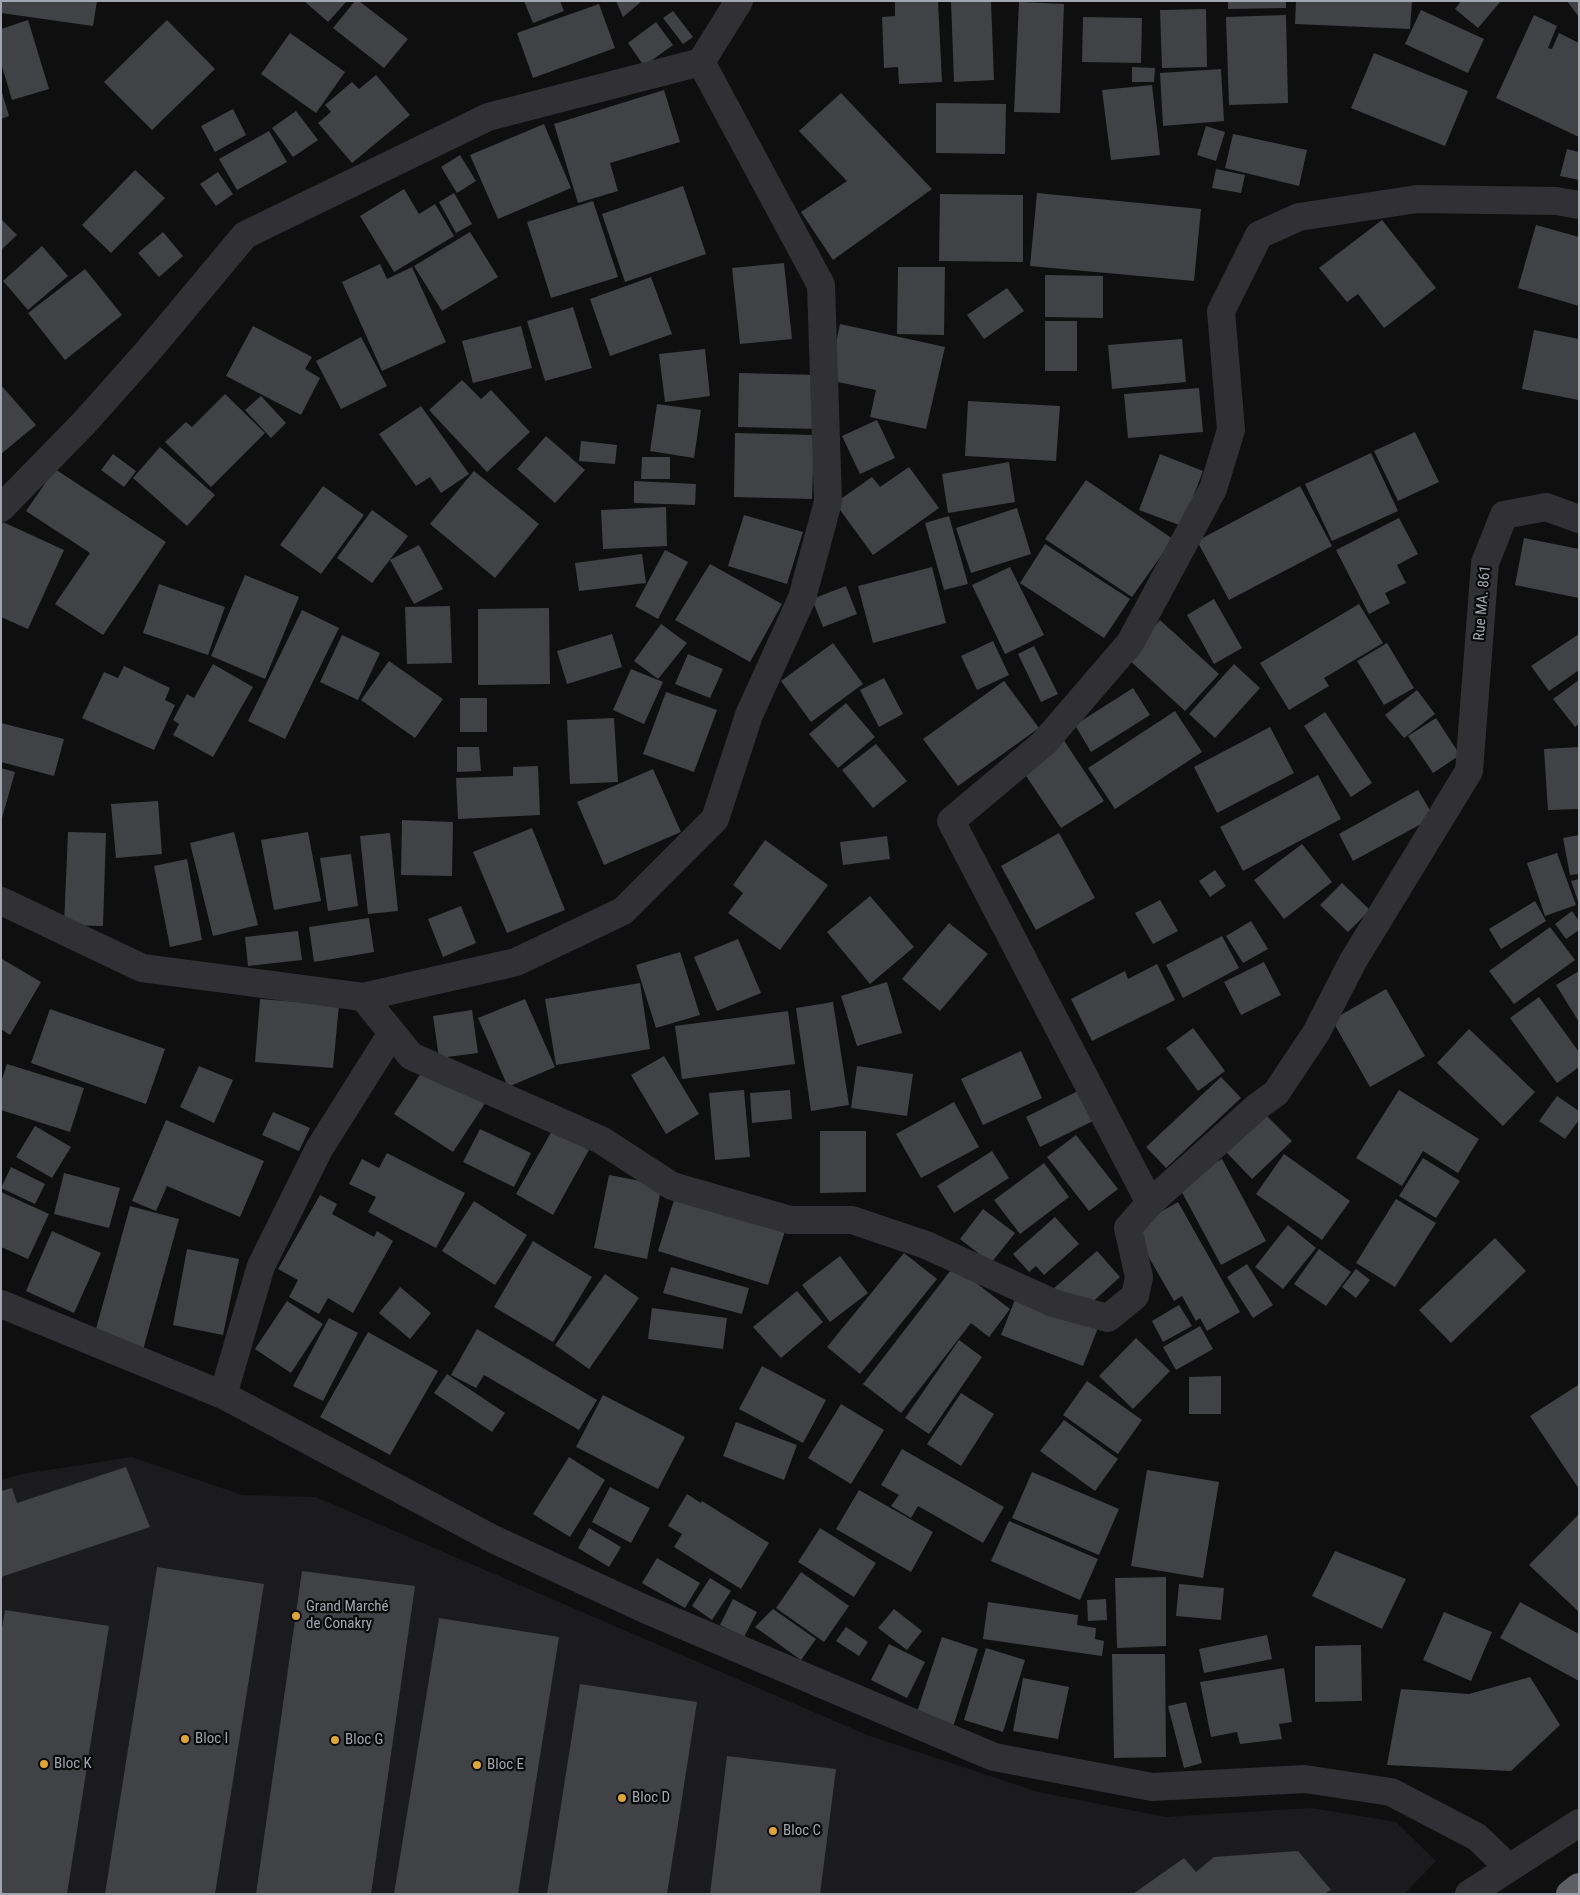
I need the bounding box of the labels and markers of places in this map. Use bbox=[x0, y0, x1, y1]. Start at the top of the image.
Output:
place label: Grand Marché de Conakry bbox=[306, 1598, 389, 1633]
marker: Grand Marché de Conakry bbox=[290, 1610, 302, 1622]
place label: Bloc I bbox=[195, 1730, 228, 1748]
place label: Bloc G bbox=[345, 1731, 383, 1749]
marker: Bloc I bbox=[179, 1733, 191, 1745]
marker: Bloc G bbox=[329, 1734, 341, 1746]
place label: Bloc K bbox=[54, 1755, 92, 1773]
place label: Bloc E bbox=[487, 1756, 524, 1774]
marker: Bloc K bbox=[38, 1758, 50, 1770]
marker: Bloc E bbox=[471, 1759, 483, 1771]
place label: Bloc D bbox=[632, 1789, 670, 1807]
marker: Bloc D bbox=[616, 1792, 628, 1804]
place label: Bloc C bbox=[783, 1822, 821, 1840]
marker: Bloc C bbox=[767, 1825, 779, 1837]

